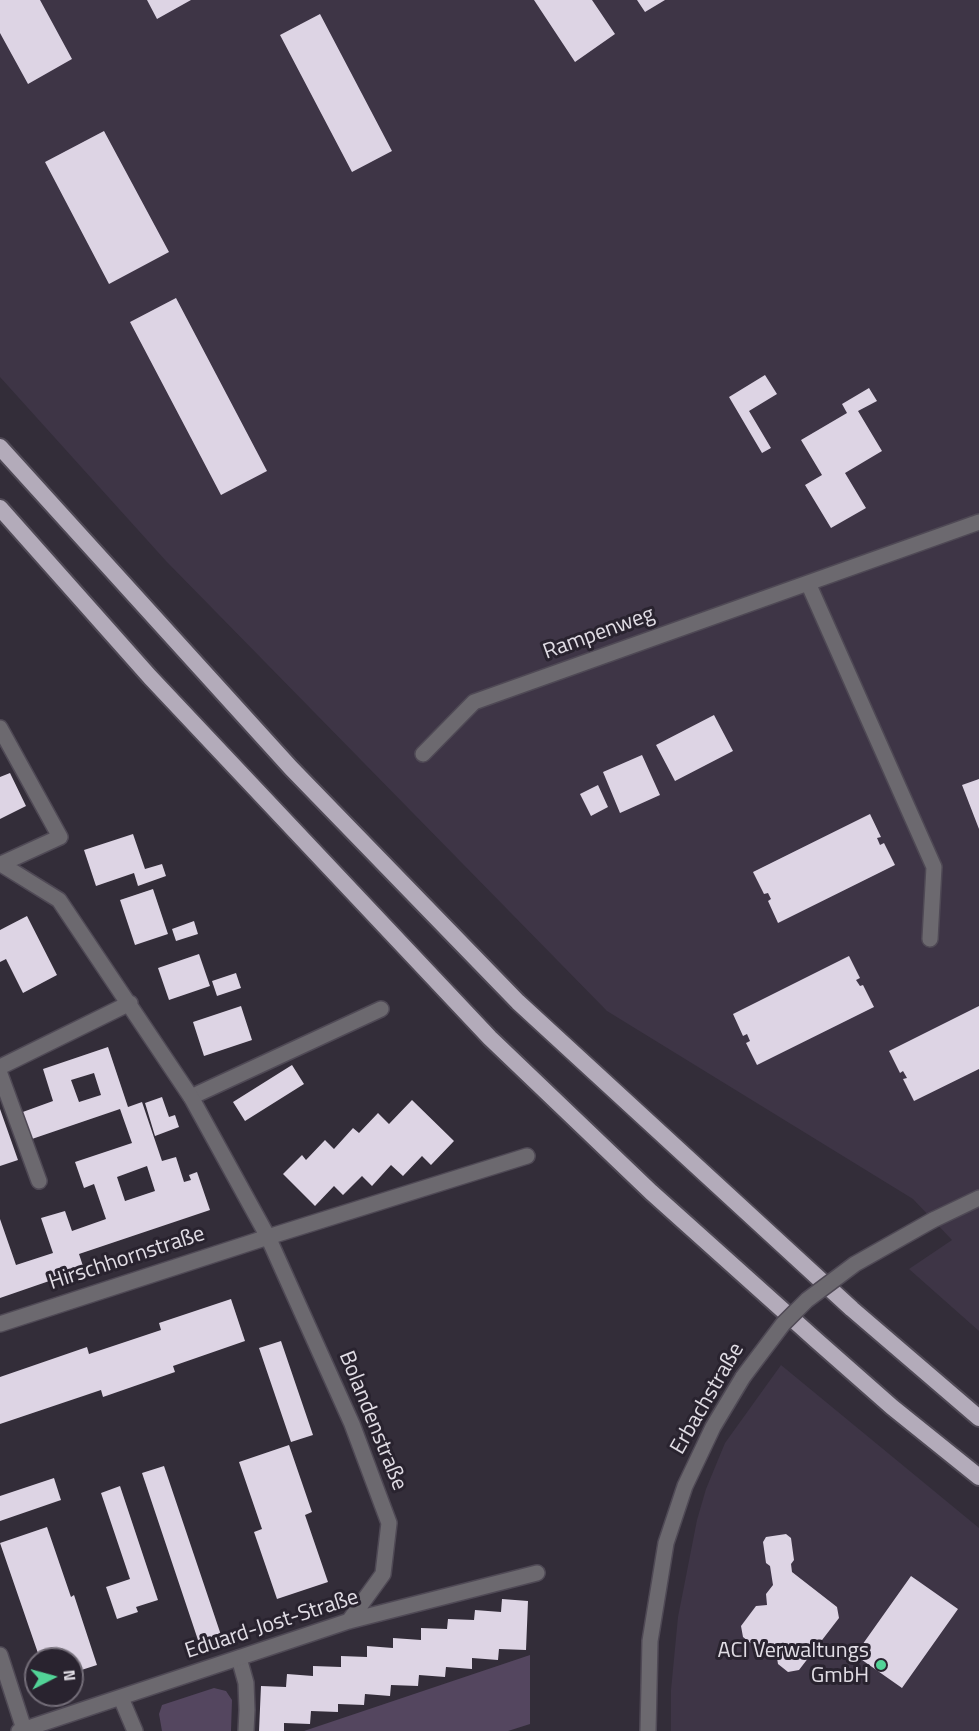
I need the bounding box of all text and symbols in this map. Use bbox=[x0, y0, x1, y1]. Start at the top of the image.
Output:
street label: Rampenweg bbox=[540, 602, 658, 666]
street label: Hirschhornstraße bbox=[46, 1221, 208, 1297]
street label: Erbachstraße bbox=[666, 1339, 750, 1459]
street label: Bolandenstraße bbox=[332, 1347, 412, 1495]
street label: Eduard-Jost-Straße bbox=[182, 1585, 362, 1665]
place label: ACI Verwaltungs GmbH bbox=[718, 1639, 869, 1690]
north arrow bbox=[24, 1647, 84, 1707]
marker: ACI Verwaltungs GmbH bbox=[874, 1658, 888, 1672]
text: N bbox=[57, 1669, 82, 1682]

